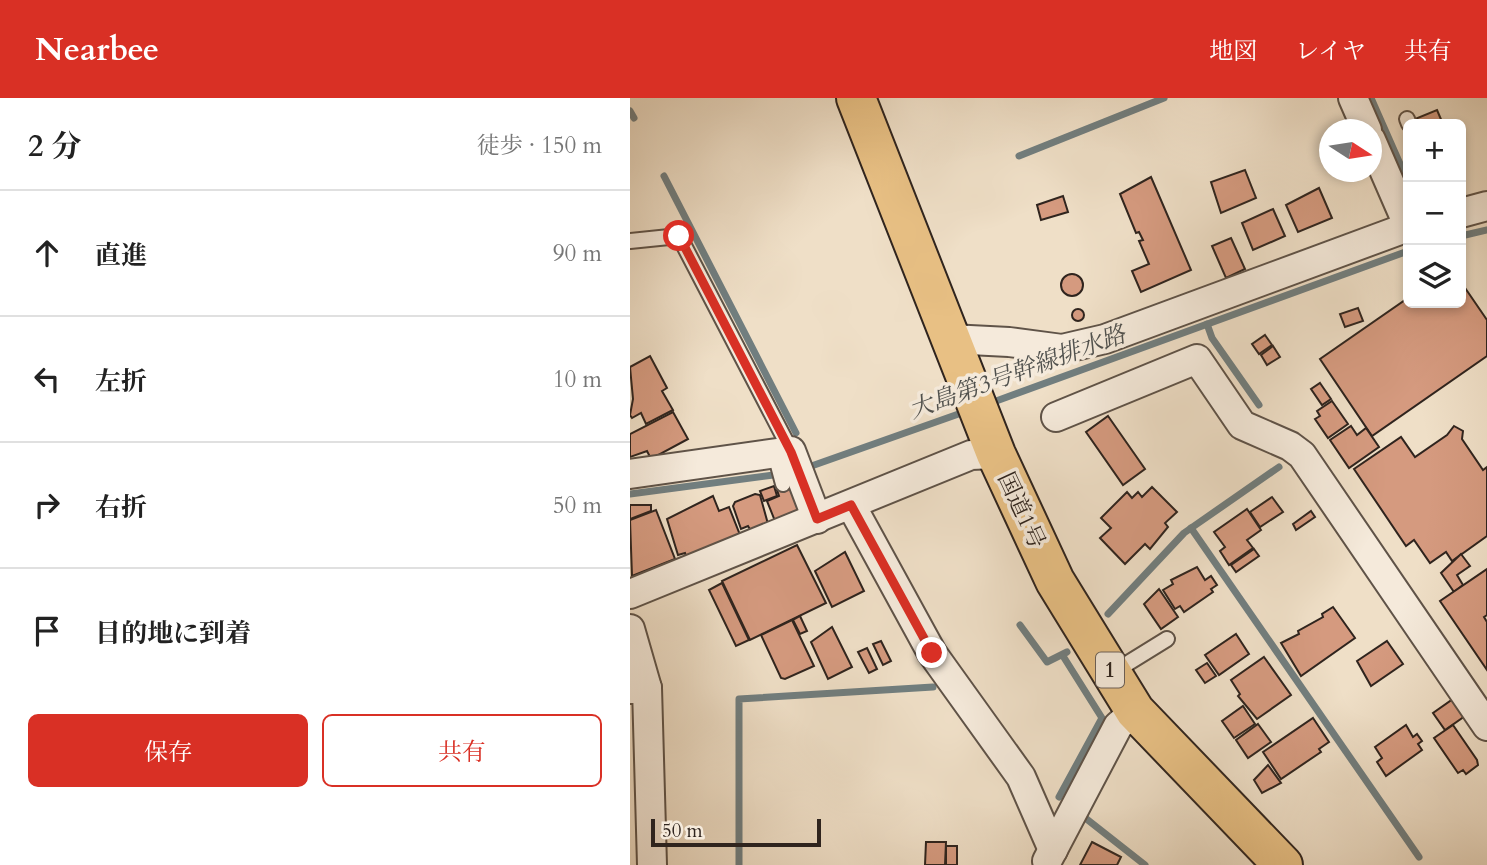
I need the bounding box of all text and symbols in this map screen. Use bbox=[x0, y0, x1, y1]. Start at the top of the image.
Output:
text: Nearbee bbox=[35, 27, 159, 72]
text: 地図 bbox=[1209, 35, 1257, 68]
text: レイヤ bbox=[1295, 35, 1366, 68]
text: 共有 bbox=[1404, 35, 1452, 68]
north arrow bbox=[1319, 119, 1382, 182]
map controls bbox=[1403, 119, 1466, 308]
button: + bbox=[1403, 119, 1466, 182]
text: 2 分 bbox=[28, 126, 81, 167]
text: 徒歩 · 150 m bbox=[477, 130, 602, 161]
button: − bbox=[1403, 182, 1466, 245]
route start bbox=[663, 220, 694, 251]
icon: ahead bbox=[28, 234, 66, 272]
text: 直進 bbox=[95, 238, 147, 273]
text: 90 m bbox=[553, 238, 602, 269]
button: layers bbox=[1403, 245, 1466, 308]
water label: 大島第3号幹線排水路 bbox=[904, 317, 1132, 427]
icon: left bbox=[28, 360, 66, 398]
text: 左折 bbox=[95, 364, 147, 399]
text: 10 m bbox=[553, 364, 602, 395]
street label: 国道1号 bbox=[990, 467, 1053, 553]
icon: right bbox=[28, 486, 66, 524]
text: 右折 bbox=[95, 490, 147, 525]
text: 50 m bbox=[553, 490, 602, 521]
icon: arrive bbox=[28, 612, 66, 650]
text: 目的地に到着 bbox=[95, 616, 251, 651]
route end bbox=[916, 637, 947, 668]
road number: 1 bbox=[1096, 652, 1124, 688]
button: 保存 bbox=[28, 714, 308, 787]
button: 共有 bbox=[322, 714, 602, 787]
scale bar bbox=[651, 816, 821, 848]
text: 50 m bbox=[662, 818, 703, 844]

